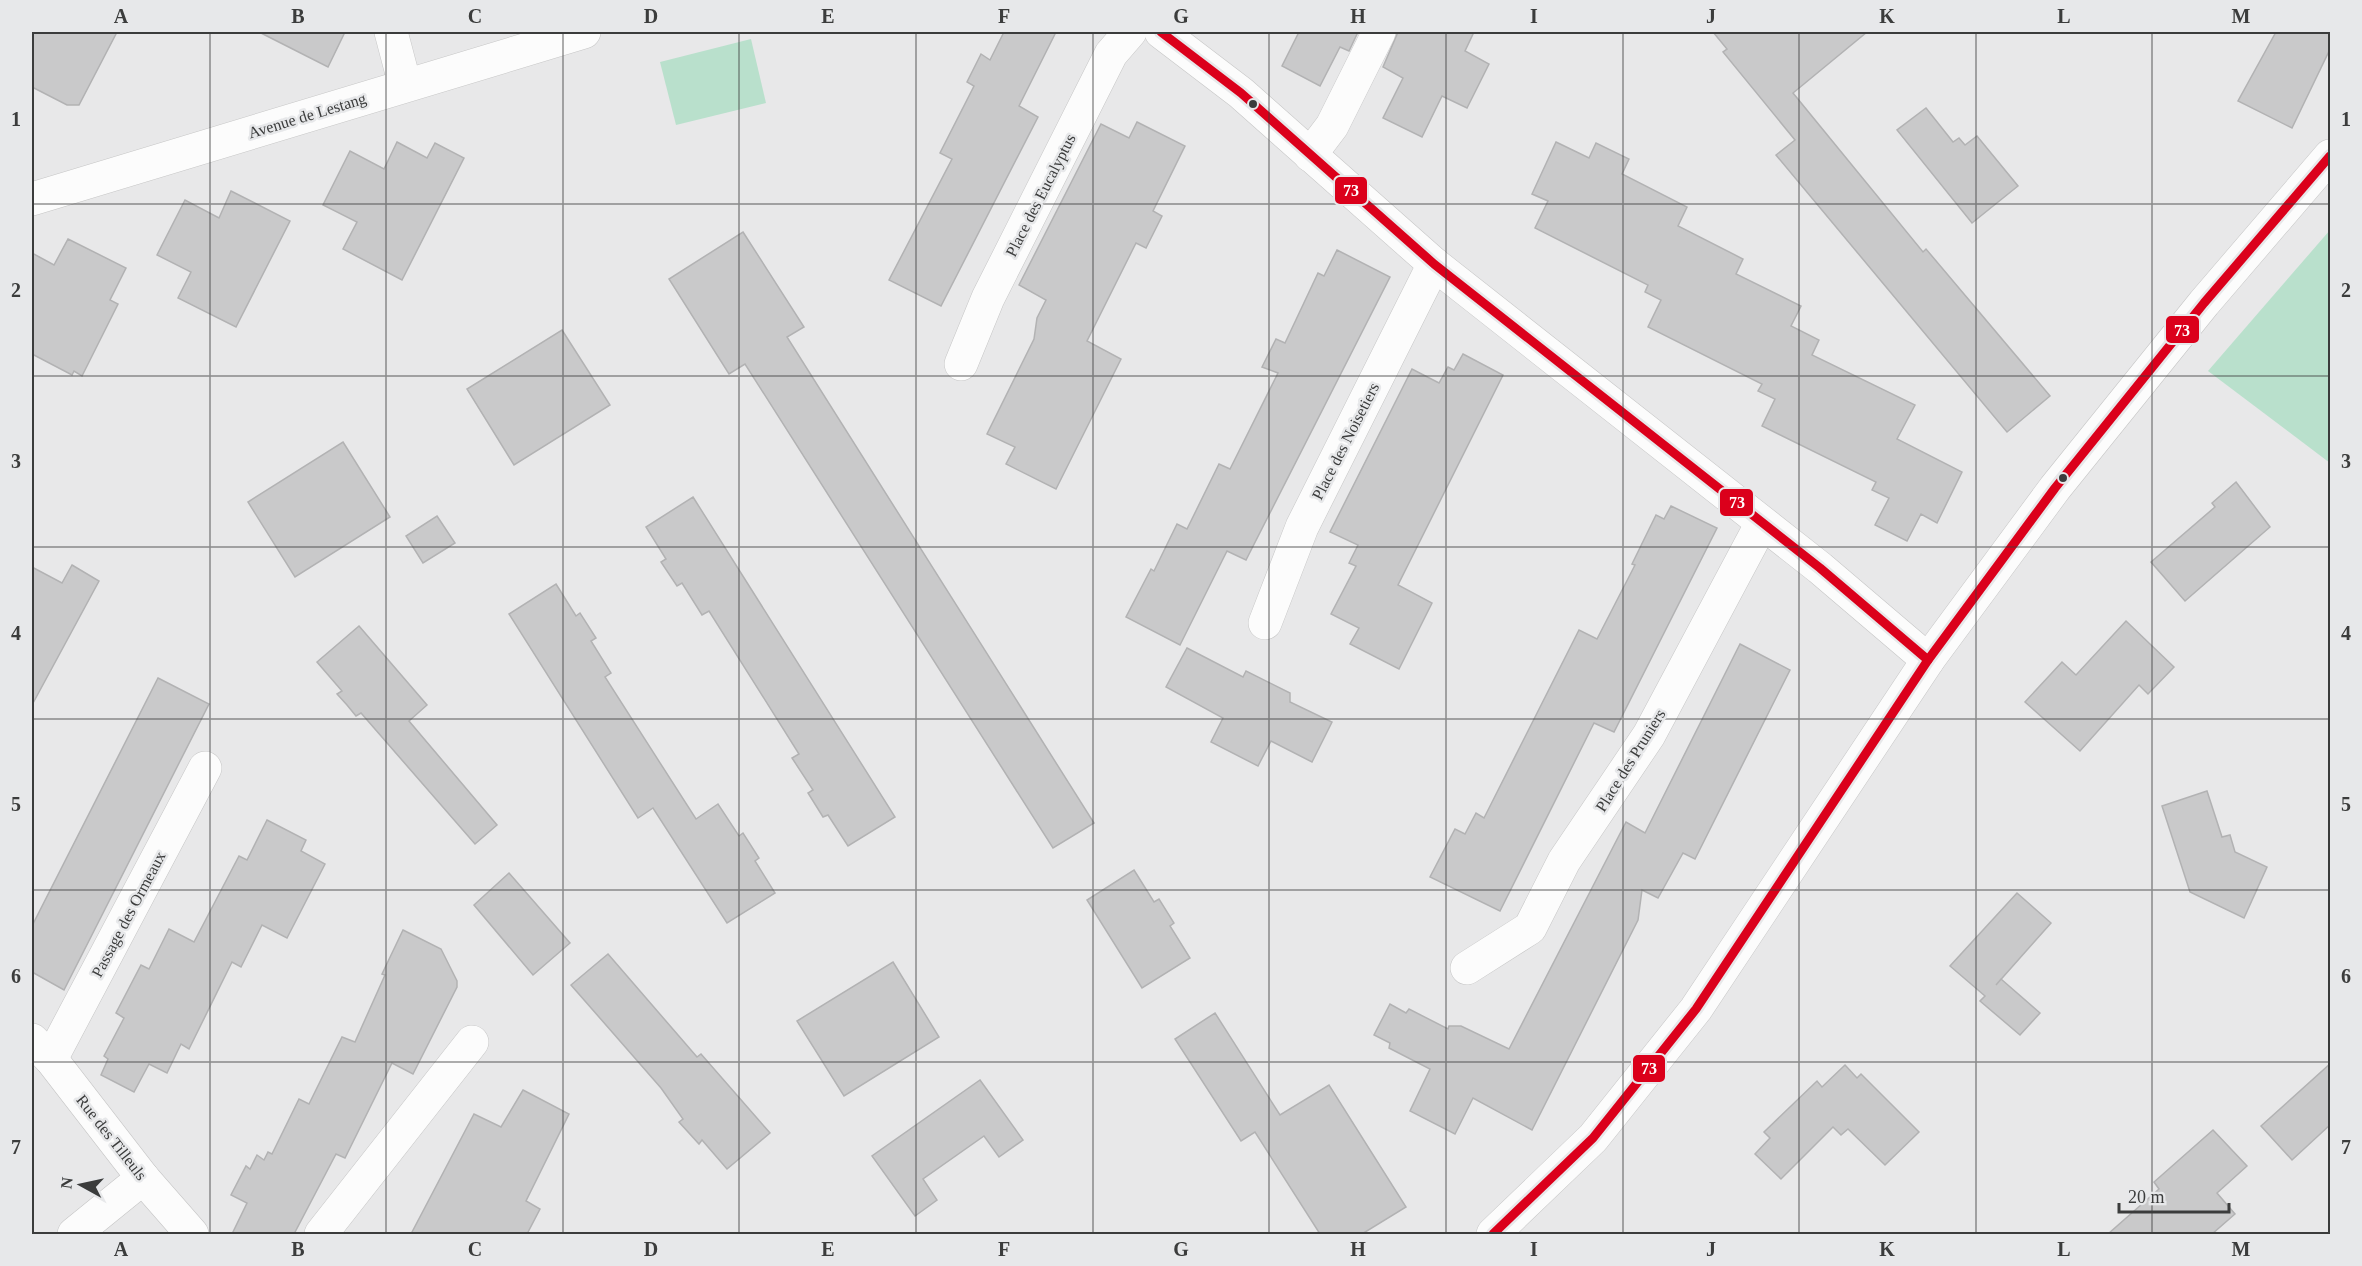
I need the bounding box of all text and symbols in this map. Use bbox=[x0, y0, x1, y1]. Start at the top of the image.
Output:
text: A bbox=[114, 5, 129, 27]
text: B bbox=[291, 5, 305, 27]
text: C bbox=[468, 5, 482, 27]
text: D bbox=[644, 5, 658, 27]
text: E bbox=[821, 5, 835, 27]
text: F bbox=[998, 5, 1010, 27]
text: G bbox=[1173, 5, 1189, 27]
text: H bbox=[1350, 5, 1366, 27]
text: I bbox=[1530, 5, 1538, 27]
text: J bbox=[1706, 5, 1716, 27]
text: K bbox=[1879, 5, 1895, 27]
text: L bbox=[2057, 5, 2071, 27]
text: M bbox=[2232, 5, 2251, 27]
street label: Avenue de Lestang bbox=[246, 89, 368, 142]
unlabelled marker bbox=[1247, 98, 1259, 110]
text: 1 bbox=[11, 108, 21, 130]
text: 1 bbox=[2341, 108, 2351, 130]
street label: Place des Eucalyptus bbox=[1002, 131, 1080, 260]
line badge: 73 bbox=[1334, 176, 1368, 205]
text: 73 bbox=[1343, 182, 1359, 199]
text: 2 bbox=[11, 279, 21, 301]
text: 2 bbox=[2341, 279, 2351, 301]
line badge: 73 bbox=[2165, 315, 2200, 344]
text: 73 bbox=[2174, 322, 2190, 339]
street label: Place des Noisetiers bbox=[1309, 380, 1382, 502]
text: 3 bbox=[11, 450, 21, 472]
text: 3 bbox=[2341, 450, 2351, 472]
unlabelled marker bbox=[2057, 472, 2069, 484]
line badge: 73 bbox=[1719, 488, 1754, 517]
text: 73 bbox=[1729, 494, 1745, 511]
text: 4 bbox=[11, 622, 21, 644]
text: 4 bbox=[2341, 622, 2351, 644]
street label: Place des Pruniers bbox=[1592, 706, 1669, 815]
text: 5 bbox=[11, 793, 21, 815]
text: 5 bbox=[2341, 793, 2351, 815]
street label: Passage des Ormeaux bbox=[88, 849, 170, 980]
text: 6 bbox=[11, 965, 21, 987]
text: 6 bbox=[2341, 965, 2351, 987]
line badge: 73 bbox=[1632, 1054, 1666, 1083]
text: 73 bbox=[1641, 1060, 1657, 1077]
street label: Rue des Tilleuls bbox=[73, 1091, 150, 1183]
text: 7 bbox=[11, 1136, 21, 1158]
text: 7 bbox=[2341, 1136, 2351, 1158]
north arrow bbox=[51, 1155, 111, 1215]
text: N bbox=[57, 1176, 76, 1190]
scale bar bbox=[2119, 1176, 2228, 1214]
text: 20 m bbox=[2128, 1187, 2165, 1207]
text: A bbox=[114, 1238, 129, 1260]
text: B bbox=[291, 1238, 305, 1260]
text: C bbox=[468, 1238, 482, 1260]
text: D bbox=[644, 1238, 658, 1260]
text: E bbox=[821, 1238, 835, 1260]
text: F bbox=[998, 1238, 1010, 1260]
text: G bbox=[1173, 1238, 1189, 1260]
text: H bbox=[1350, 1238, 1366, 1260]
text: I bbox=[1530, 1238, 1538, 1260]
text: J bbox=[1706, 1238, 1716, 1260]
text: K bbox=[1879, 1238, 1895, 1260]
text: L bbox=[2057, 1238, 2071, 1260]
text: M bbox=[2232, 1238, 2251, 1260]

